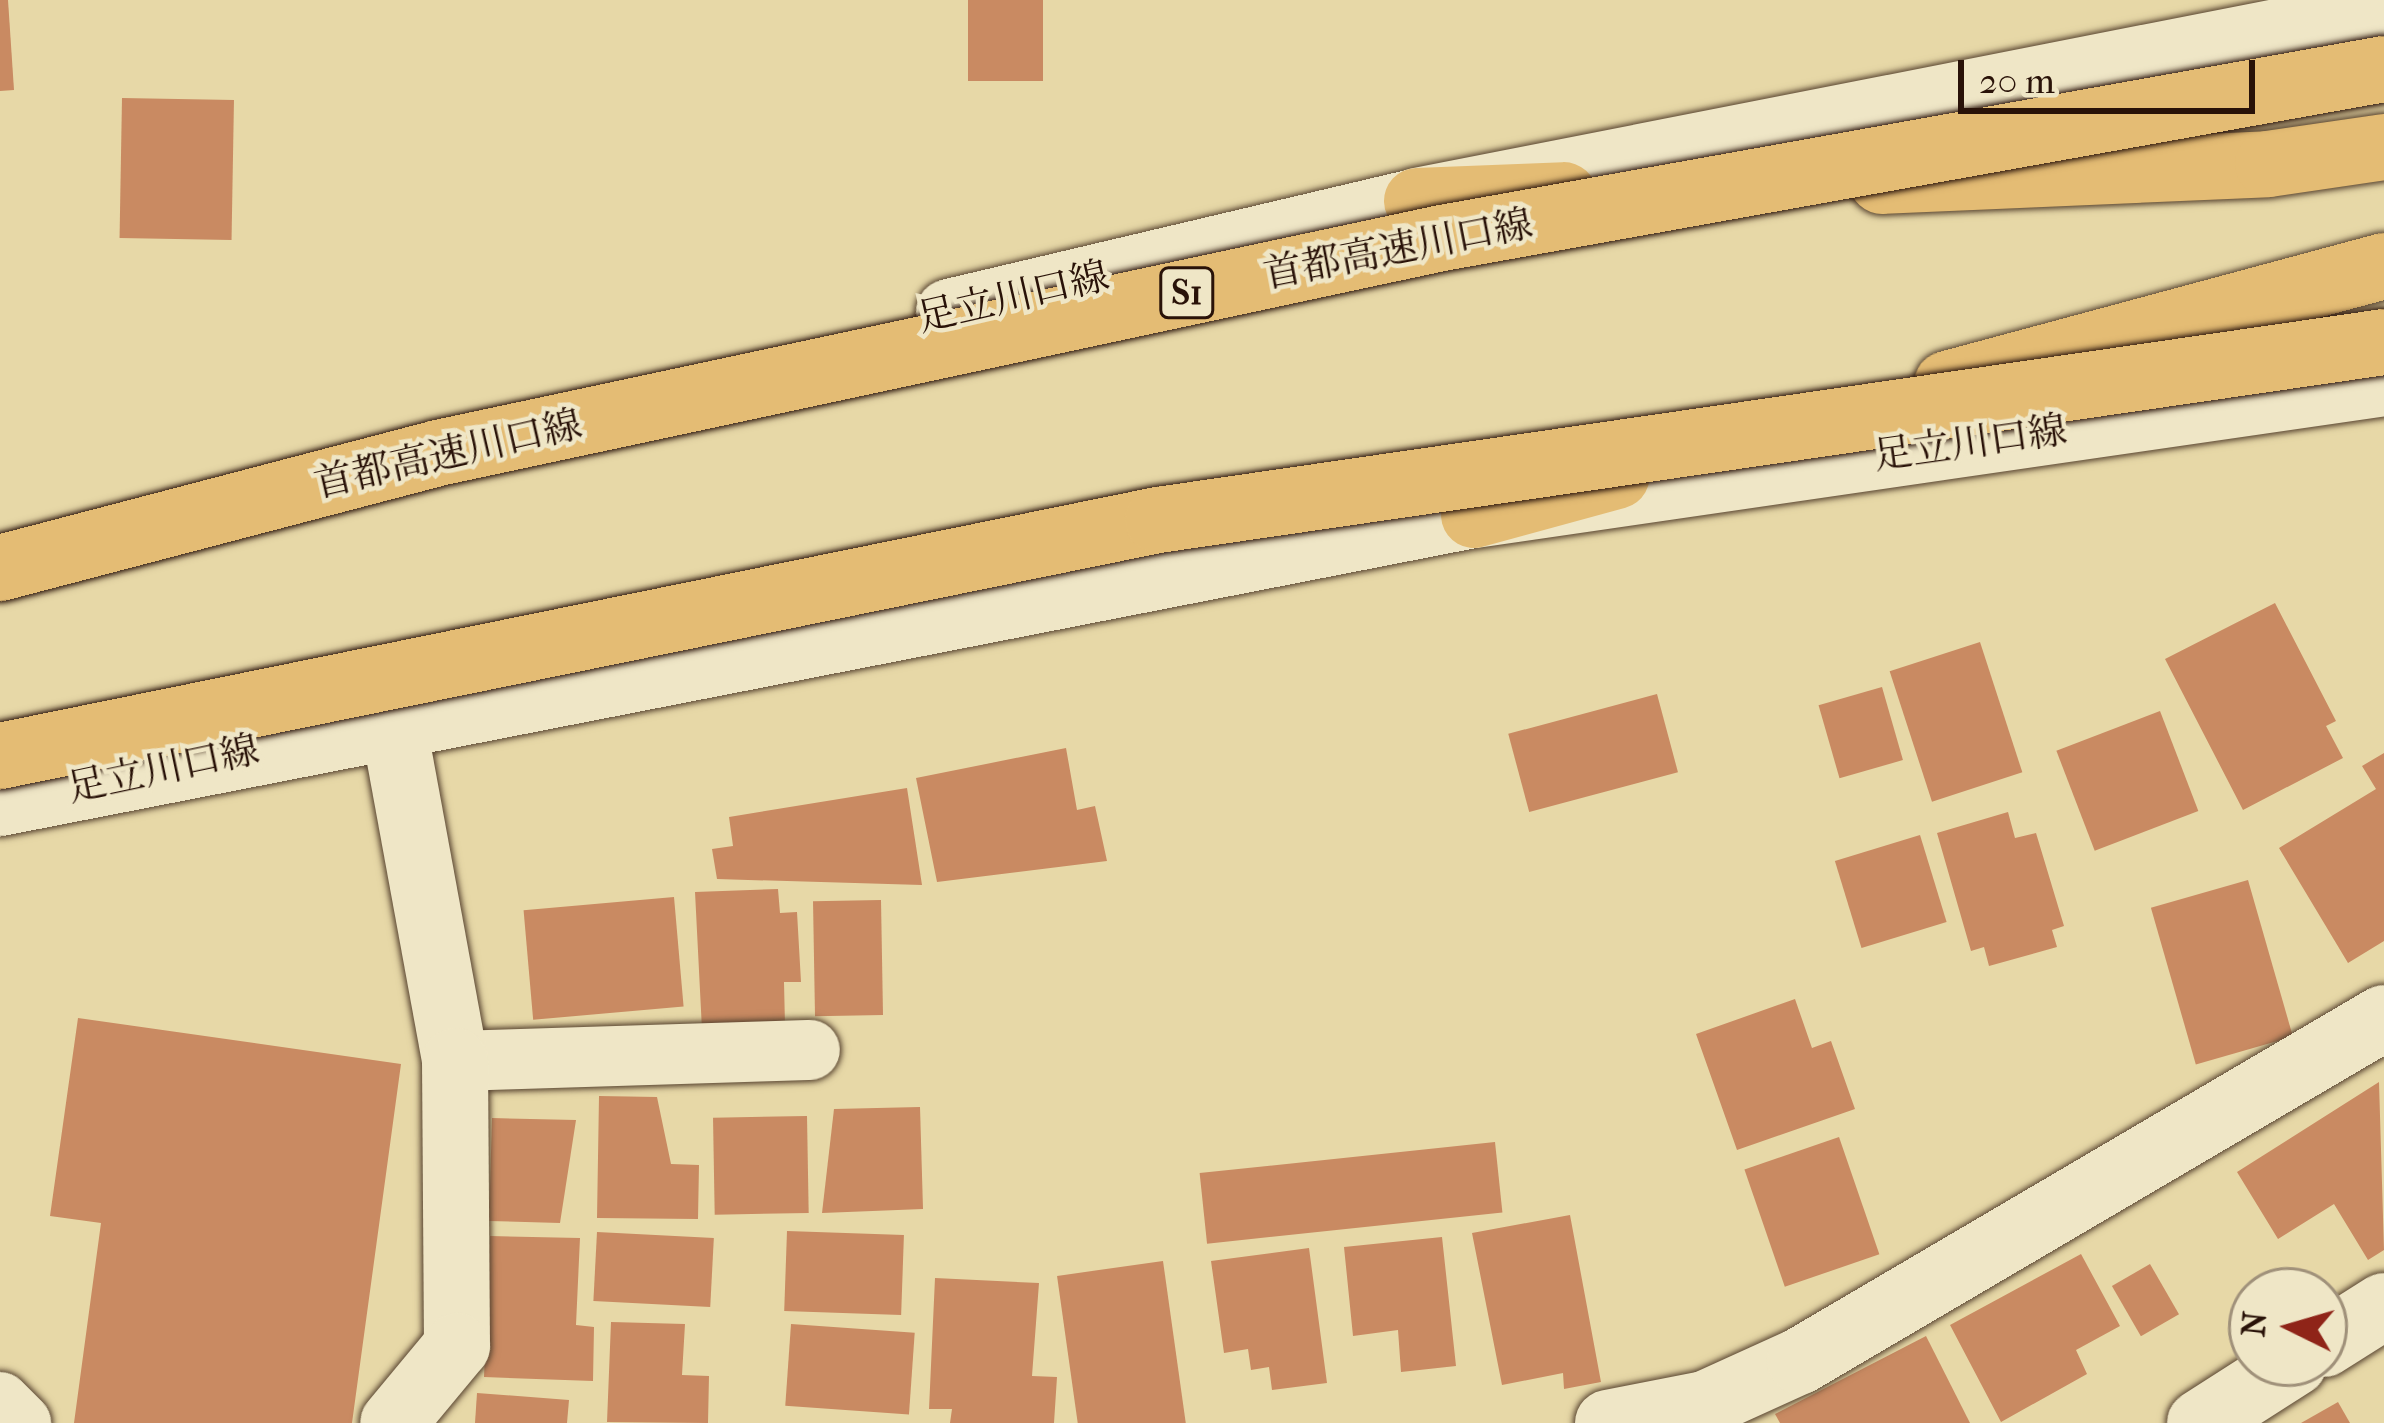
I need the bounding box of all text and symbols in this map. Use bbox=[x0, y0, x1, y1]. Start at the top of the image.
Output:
scale bar bbox=[1964, 36, 2261, 110]
text: 20 m bbox=[1979, 60, 2055, 102]
street label: 首都高速川口線 bbox=[1260, 200, 1536, 298]
street label: 足立川口線 bbox=[913, 252, 1113, 342]
road number: S1 bbox=[1157, 263, 1217, 323]
street label: 首都高速川口線 bbox=[310, 400, 586, 508]
street label: 足立川口線 bbox=[1870, 406, 2070, 480]
street label: 足立川口線 bbox=[63, 726, 263, 812]
north arrow bbox=[2228, 1267, 2348, 1387]
text: N bbox=[2234, 1310, 2275, 1338]

